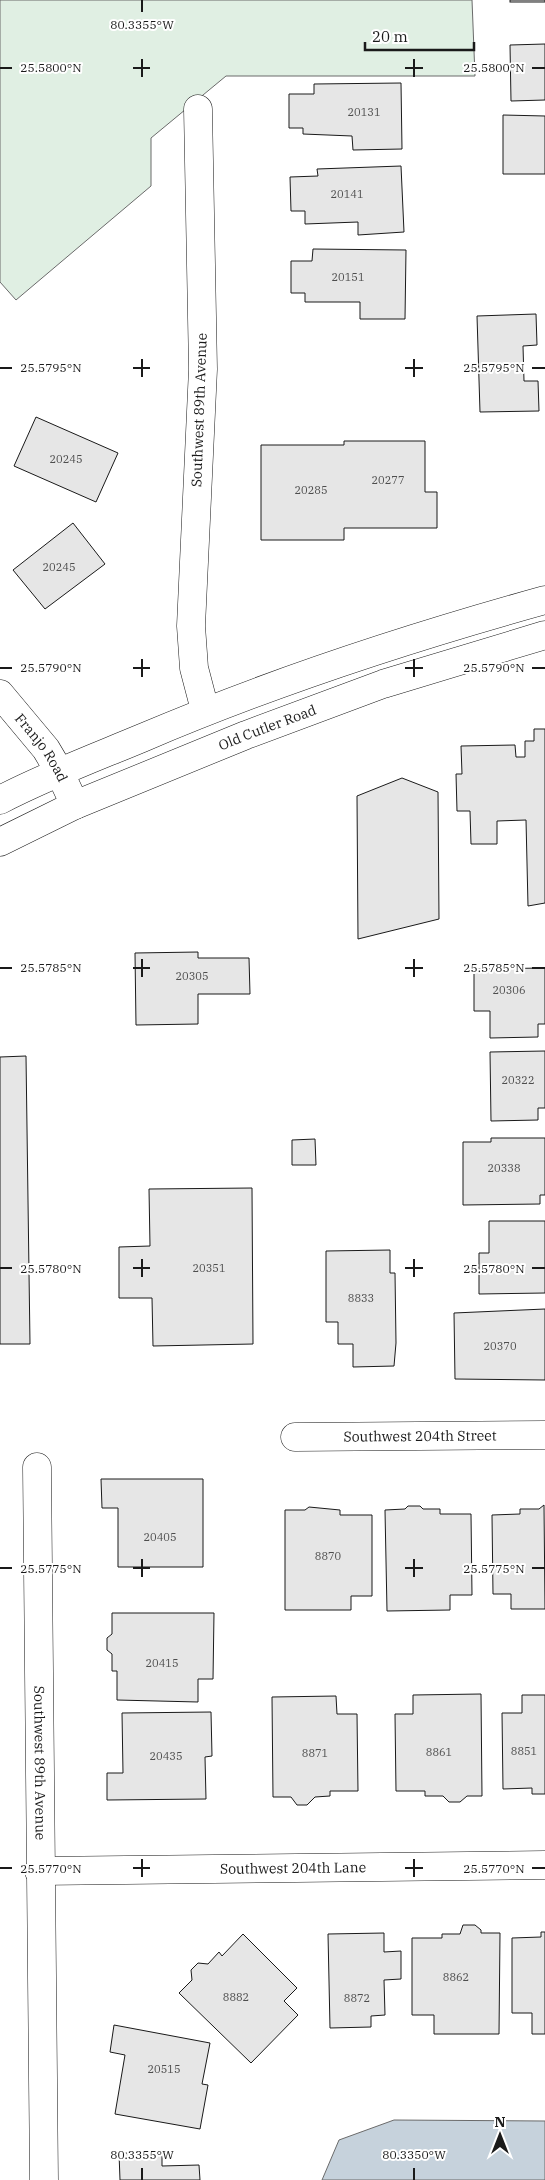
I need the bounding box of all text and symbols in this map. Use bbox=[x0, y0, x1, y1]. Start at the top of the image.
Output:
text: 80.3355°W bbox=[110, 17, 174, 32]
scale bar bbox=[365, 20, 474, 52]
text: 20 m bbox=[372, 27, 408, 46]
text: 25.5800°N bbox=[20, 60, 82, 75]
text: 25.5800°N bbox=[463, 60, 525, 75]
house number: 20131 bbox=[348, 105, 381, 119]
house number: 20141 bbox=[331, 187, 364, 201]
house number: 20151 bbox=[332, 270, 365, 284]
street label: Southwest 89th Avenue bbox=[187, 332, 211, 488]
text: 25.5795°N bbox=[20, 360, 82, 375]
text: 25.5795°N bbox=[463, 360, 525, 375]
house number: 20245 bbox=[50, 452, 83, 466]
house number: 20277 bbox=[372, 473, 405, 487]
house number: 20285 bbox=[295, 483, 328, 497]
house number: 20245 bbox=[43, 560, 76, 574]
text: 25.5790°N bbox=[20, 660, 82, 675]
text: 25.5790°N bbox=[463, 660, 525, 675]
street label: Old Cutler Road bbox=[216, 700, 319, 754]
street label: Franjo Road bbox=[11, 710, 72, 785]
text: 25.5785°N bbox=[20, 960, 82, 975]
text: 25.5785°N bbox=[463, 960, 525, 975]
house number: 20305 bbox=[176, 969, 209, 983]
house number: 20306 bbox=[493, 983, 526, 997]
house number: 20322 bbox=[502, 1073, 535, 1087]
house number: 20338 bbox=[488, 1161, 521, 1175]
text: 25.5780°N bbox=[20, 1261, 82, 1276]
house number: 20351 bbox=[193, 1261, 226, 1275]
text: 25.5780°N bbox=[463, 1261, 525, 1276]
house number: 8833 bbox=[348, 1291, 374, 1305]
house number: 20370 bbox=[484, 1339, 517, 1353]
street label: Southwest 204th Street bbox=[343, 1426, 497, 1446]
house number: 20405 bbox=[144, 1530, 177, 1544]
house number: 8870 bbox=[315, 1549, 342, 1563]
text: 25.5775°N bbox=[20, 1561, 82, 1576]
text: 25.5775°N bbox=[463, 1561, 525, 1576]
house number: 20415 bbox=[146, 1656, 179, 1670]
street label: Southwest 89th Avenue bbox=[30, 1686, 50, 1840]
house number: 8851 bbox=[511, 1744, 537, 1758]
house number: 8861 bbox=[426, 1745, 452, 1759]
house number: 8871 bbox=[302, 1746, 328, 1760]
house number: 20435 bbox=[150, 1749, 183, 1763]
street label: Southwest 204th Lane bbox=[220, 1858, 366, 1878]
text: 25.5770°N bbox=[20, 1861, 82, 1876]
text: 25.5770°N bbox=[463, 1861, 525, 1876]
house number: 8862 bbox=[443, 1970, 469, 1984]
house number: 8882 bbox=[223, 1990, 249, 2004]
house number: 8872 bbox=[344, 1991, 370, 2005]
house number: 20515 bbox=[148, 2062, 181, 2076]
north arrow bbox=[475, 2110, 525, 2160]
text: N bbox=[494, 2113, 506, 2131]
text: 80.3355°W bbox=[110, 2147, 174, 2162]
text: 80.3350°W bbox=[382, 2147, 446, 2162]

